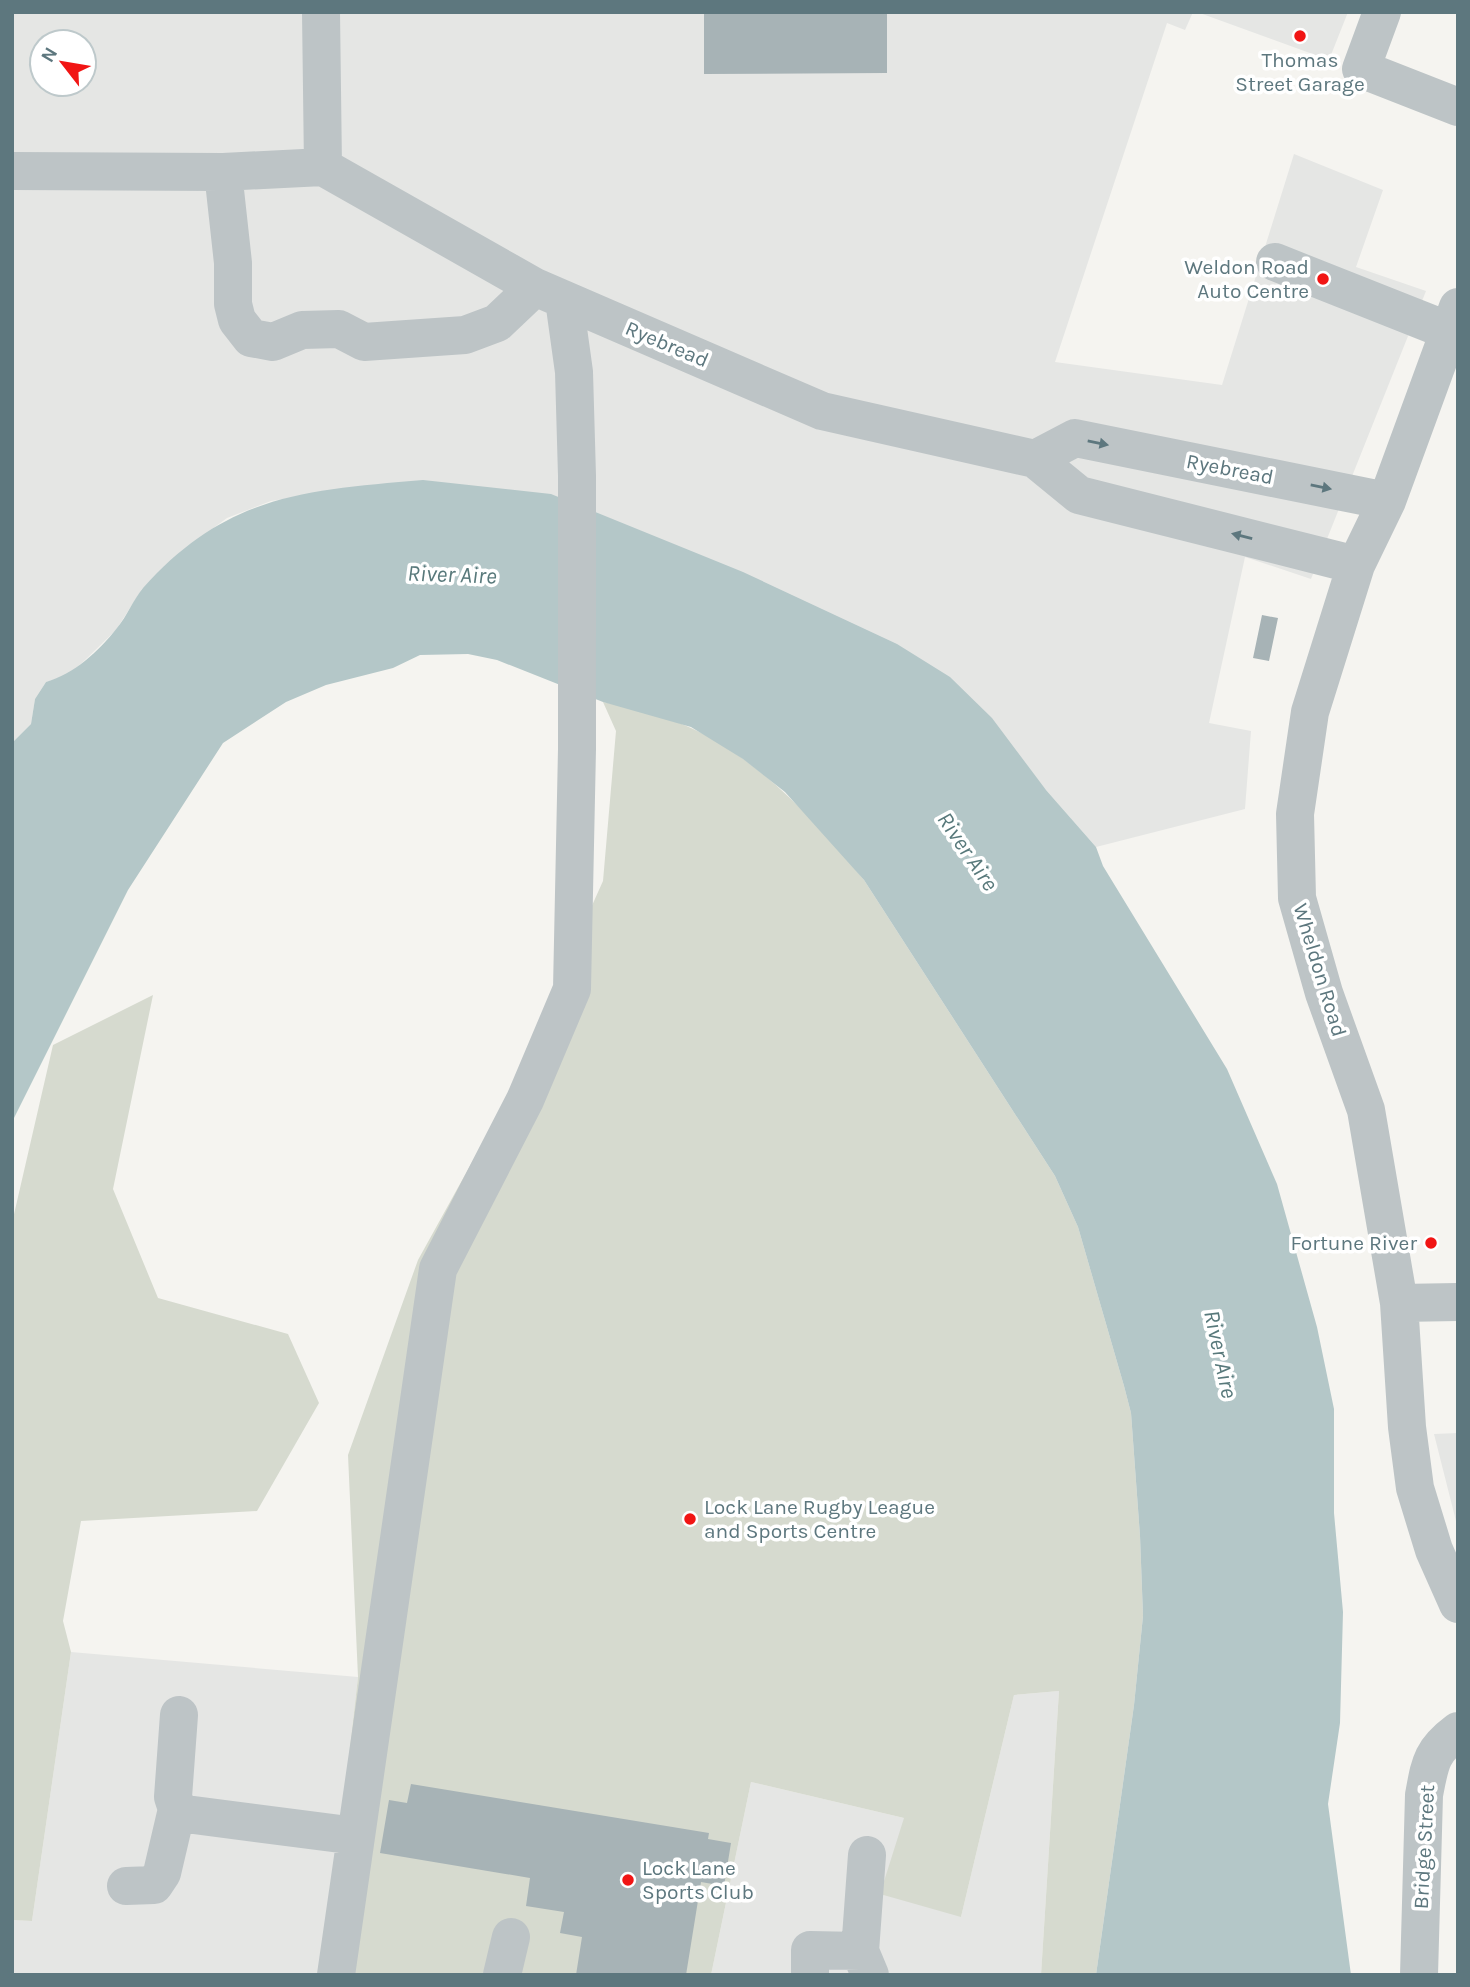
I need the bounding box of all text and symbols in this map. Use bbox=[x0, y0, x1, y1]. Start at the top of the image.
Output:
north arrow bbox=[28, 28, 98, 98]
marker: Thomas Street Garage bbox=[1292, 28, 1308, 44]
text: N bbox=[36, 43, 62, 66]
place label: Thomas Street Garage bbox=[1235, 48, 1365, 96]
place label: Weldon Road Auto Centre bbox=[1184, 255, 1309, 303]
marker: Weldon Road Auto Centre bbox=[1315, 271, 1331, 287]
street label: Ryebread bbox=[622, 316, 712, 372]
one-way arrow bbox=[1087, 437, 1109, 448]
street label: Ryebread bbox=[1184, 449, 1276, 489]
one-way arrow bbox=[1310, 482, 1332, 493]
one-way arrow bbox=[1231, 530, 1253, 541]
water label: River Aire bbox=[407, 559, 497, 590]
water label: River Aire bbox=[931, 807, 1004, 896]
street label: Wheldon Road bbox=[1288, 900, 1352, 1040]
place label: Fortune River bbox=[1290, 1231, 1417, 1255]
marker: Fortune River bbox=[1423, 1235, 1439, 1251]
water label: River Aire bbox=[1198, 1308, 1243, 1401]
place label: Lock Lane Rugby League and Sports Centre bbox=[704, 1495, 935, 1543]
marker: Lock Lane Rugby League and Sports Centre bbox=[682, 1511, 698, 1527]
street label: Bridge Street bbox=[1409, 1784, 1439, 1910]
place label: Lock Lane Sports Club bbox=[642, 1856, 754, 1904]
marker: Lock Lane Sports Club bbox=[620, 1872, 636, 1888]

